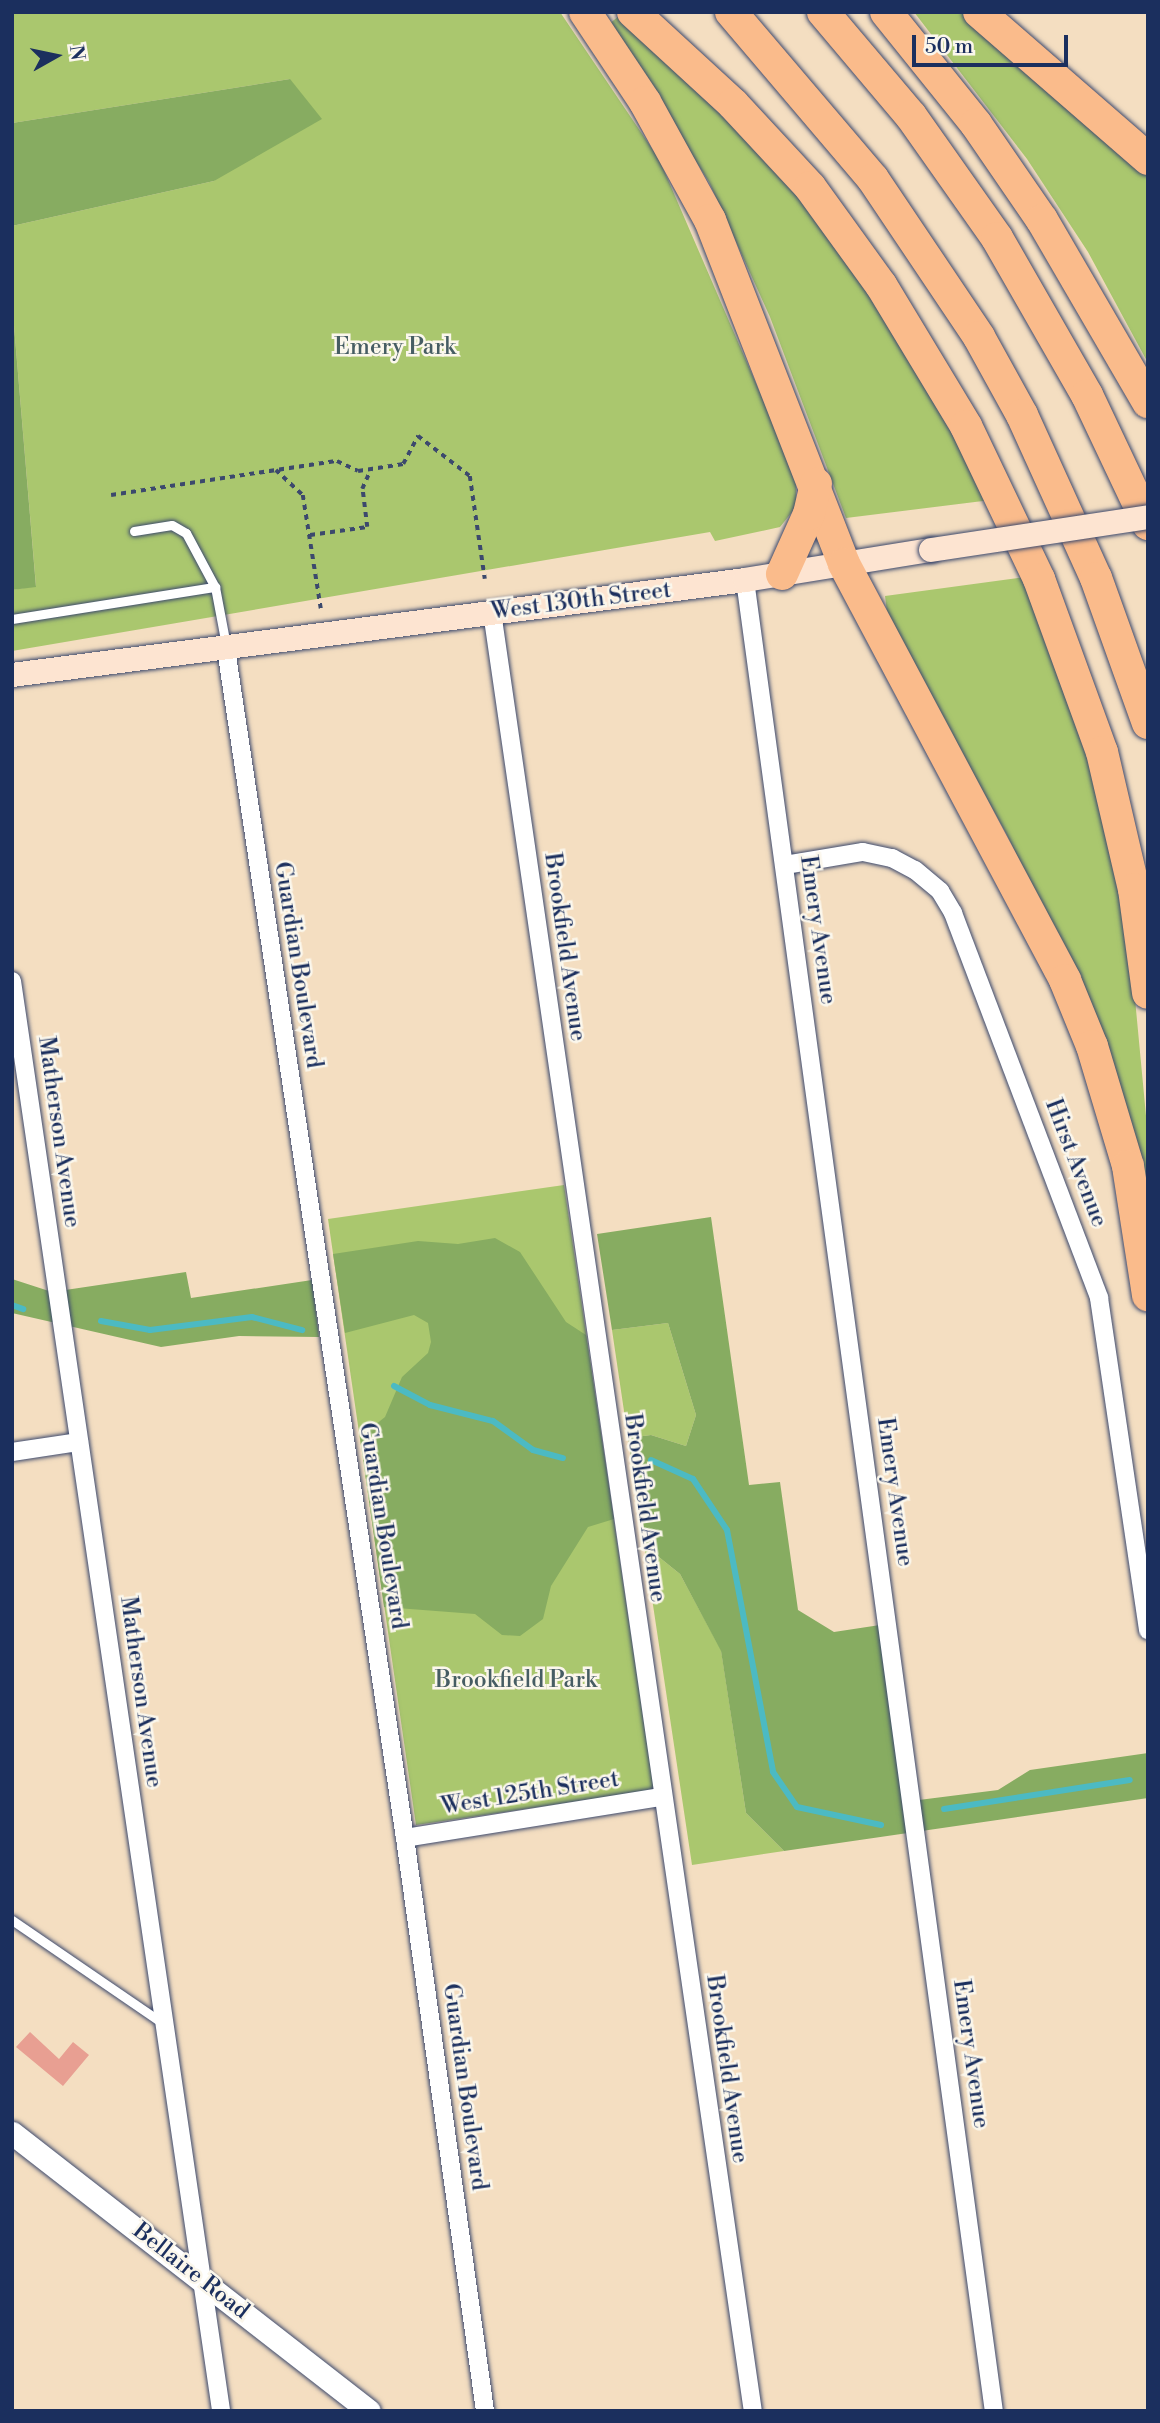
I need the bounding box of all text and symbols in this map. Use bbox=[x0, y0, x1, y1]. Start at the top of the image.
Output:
north arrow bbox=[21, 21, 91, 91]
scale bar bbox=[915, 21, 1071, 65]
text: 50 m bbox=[925, 34, 973, 60]
text: N bbox=[64, 43, 90, 62]
park label: Emery Park bbox=[334, 333, 456, 361]
street label: West 130th Street bbox=[489, 576, 673, 626]
street label: Brookfield Avenue bbox=[538, 851, 592, 1043]
street label: Emery Avenue bbox=[794, 854, 842, 1006]
street label: Guardian Boulevard bbox=[268, 860, 328, 1070]
street label: Matherson Avenue bbox=[32, 1035, 86, 1229]
street label: Hirst Avenue bbox=[1039, 1095, 1113, 1231]
street label: Brookfield Avenue bbox=[618, 1412, 672, 1604]
street label: Emery Avenue bbox=[871, 1416, 919, 1568]
street label: Guardian Boulevard bbox=[353, 1421, 413, 1631]
street label: Matherson Avenue bbox=[114, 1595, 168, 1789]
park label: Brookfield Park bbox=[435, 1666, 597, 1694]
street label: West 125th Street bbox=[439, 1765, 621, 1821]
street label: Brookfield Avenue bbox=[700, 1973, 754, 2165]
street label: Emery Avenue bbox=[947, 1978, 995, 2130]
street label: Guardian Boulevard bbox=[437, 1982, 493, 2192]
street label: Bellaire Road bbox=[127, 2217, 255, 2325]

